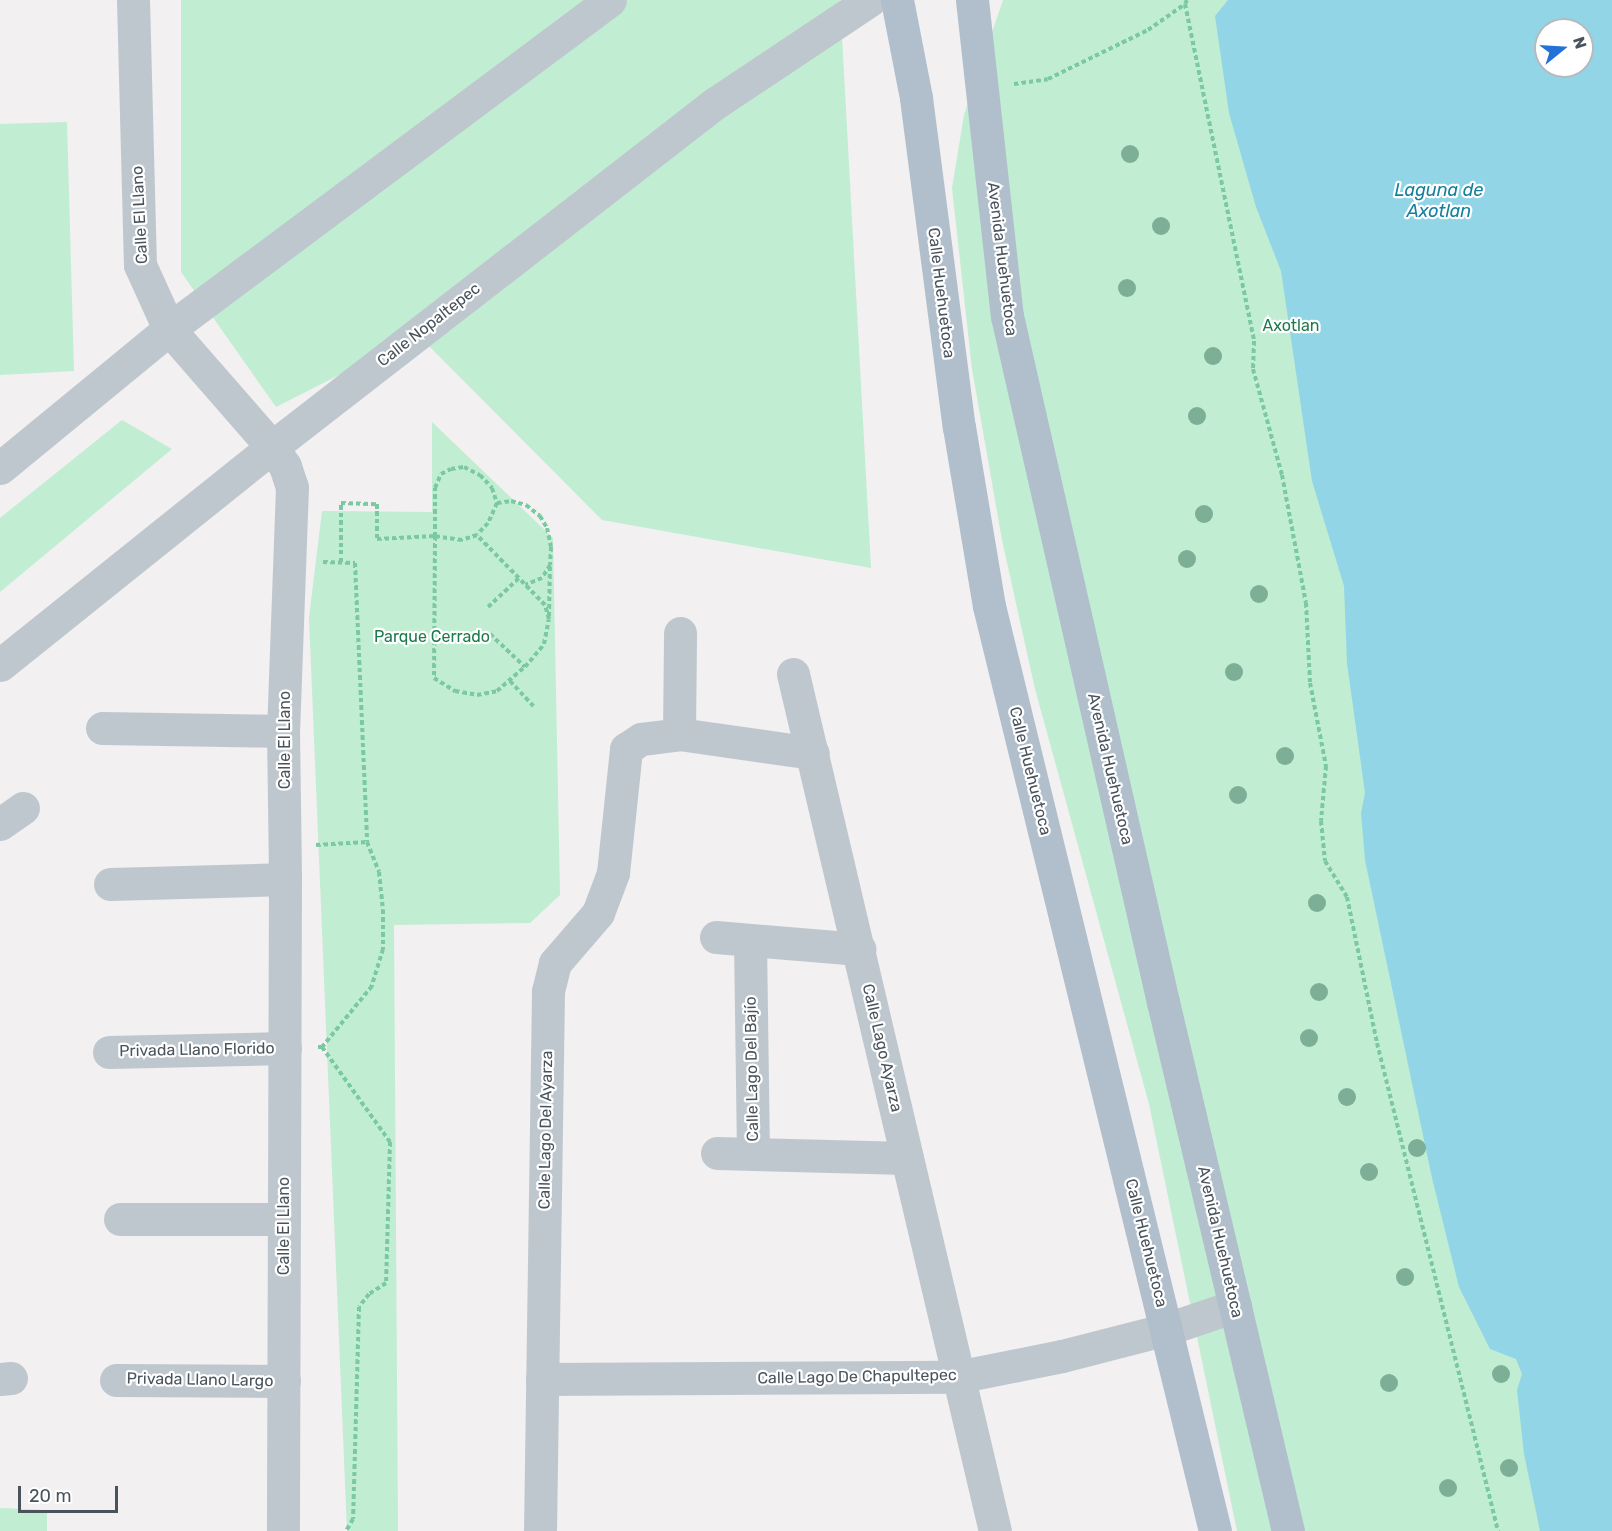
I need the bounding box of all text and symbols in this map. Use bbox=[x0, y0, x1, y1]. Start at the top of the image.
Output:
north arrow bbox=[1534, 18, 1594, 78]
text: N bbox=[1569, 34, 1591, 51]
street label: Calle El Llano bbox=[128, 165, 152, 265]
water label: Laguna de Axotlan bbox=[1395, 180, 1483, 222]
street label: Avenida Huehuetoca bbox=[983, 181, 1021, 337]
street label: Calle Huehuetoca bbox=[923, 227, 959, 359]
street label: Calle Nopaltepec bbox=[374, 279, 484, 371]
park label: Axotlan bbox=[1263, 316, 1319, 336]
park label: Parque Cerrado bbox=[374, 627, 490, 647]
street label: Calle El Llano bbox=[275, 691, 295, 789]
street label: Avenida Huehuetoca bbox=[1083, 691, 1137, 847]
street label: Calle Huehuetoca bbox=[1005, 705, 1055, 837]
street label: Calle Lago Ayarza bbox=[858, 982, 906, 1114]
street label: Calle Lago Del Bajío bbox=[741, 996, 763, 1142]
street label: Privada Llano Florido bbox=[119, 1039, 275, 1061]
street label: Calle Lago Del Ayarza bbox=[535, 1050, 557, 1210]
street label: Avenida Huehuetoca bbox=[1193, 1164, 1247, 1320]
street label: Calle El Llano bbox=[274, 1177, 294, 1275]
street label: Calle Huehuetoca bbox=[1121, 1177, 1171, 1309]
street label: Calle Lago De Chapultepec bbox=[757, 1366, 957, 1388]
street label: Privada Llano Largo bbox=[126, 1369, 274, 1391]
scale bar bbox=[21, 1474, 122, 1512]
text: 20 m bbox=[29, 1485, 71, 1507]

